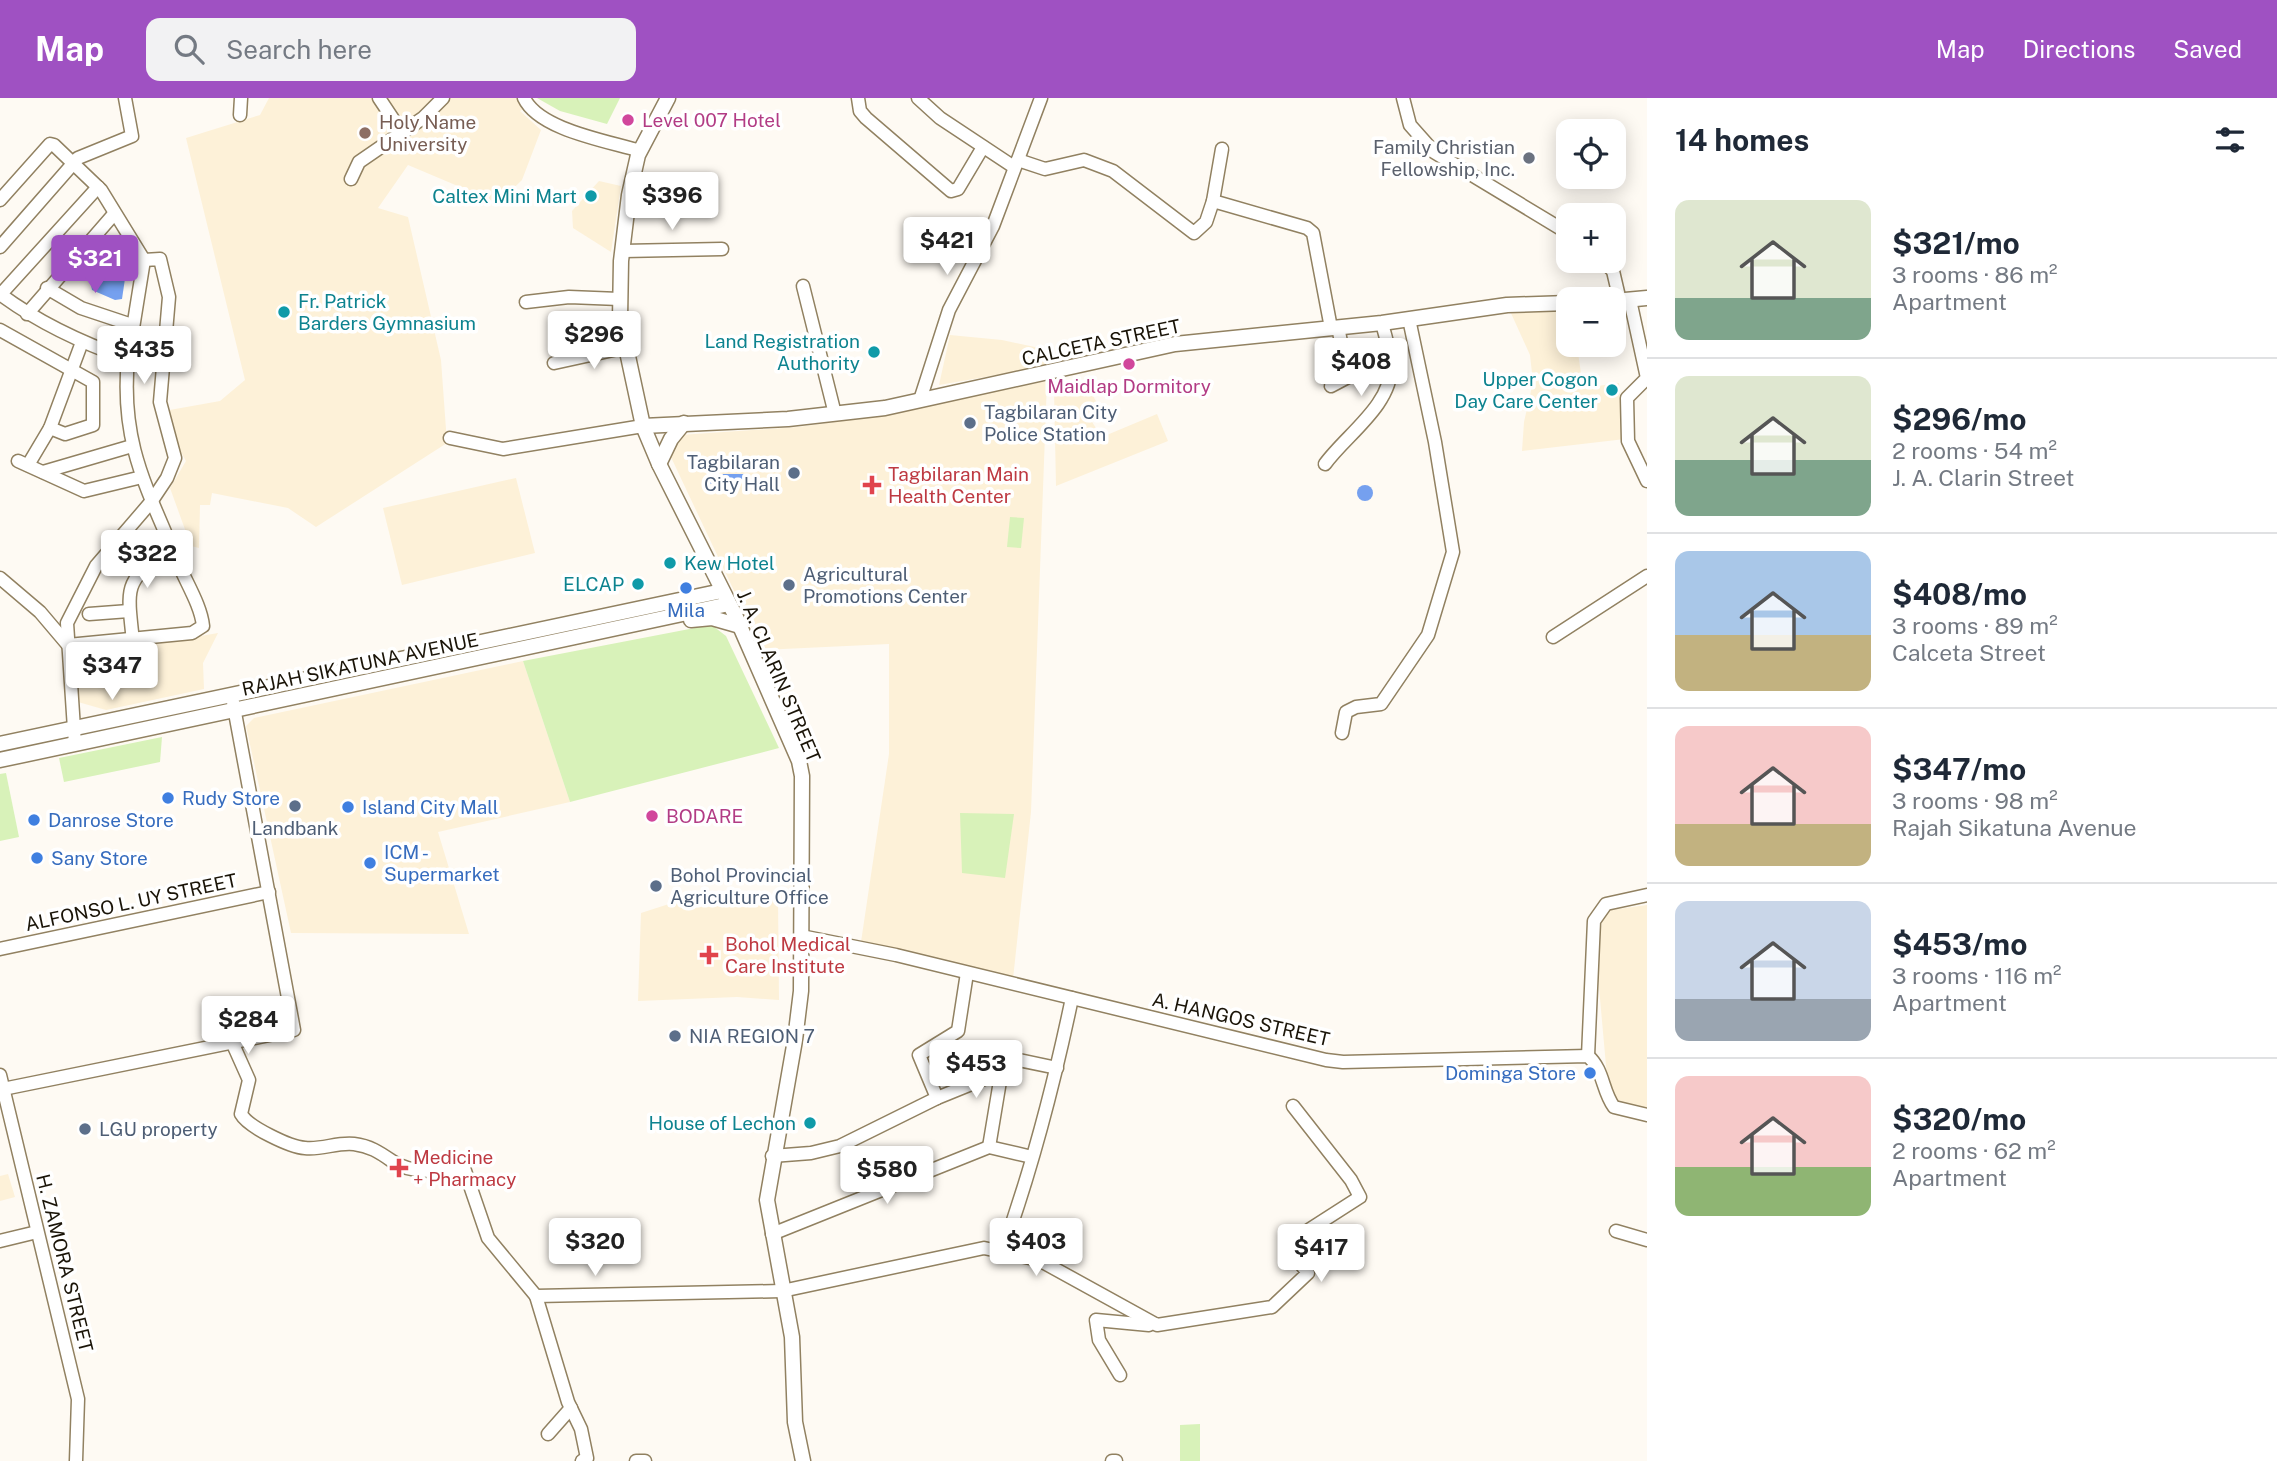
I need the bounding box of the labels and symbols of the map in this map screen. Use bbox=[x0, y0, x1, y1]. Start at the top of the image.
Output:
place label: Level 007 Hotel bbox=[642, 109, 781, 131]
place label: Holy Name University bbox=[379, 111, 476, 155]
marker: Level 007 Hotel bbox=[620, 112, 636, 128]
marker: Holy Name University bbox=[357, 125, 373, 141]
place label: Family Christian Fellowship, Inc. bbox=[1373, 136, 1515, 180]
marker: Family Christian Fellowship, Inc. bbox=[1521, 150, 1537, 166]
pin: $396 bbox=[631, 172, 713, 232]
place label: Caltex Mini Mart bbox=[432, 185, 577, 207]
marker: Caltex Mini Mart bbox=[583, 188, 599, 204]
pin: $421 bbox=[906, 218, 988, 277]
pin: $321 bbox=[54, 236, 136, 295]
place label: Fr. Patrick Barders Gymnasium bbox=[298, 290, 476, 334]
marker: Fr. Patrick Barders Gymnasium bbox=[276, 304, 292, 320]
pin: $296 bbox=[553, 312, 635, 371]
street label: CALCETA STREET bbox=[1020, 314, 1182, 370]
pin: $435 bbox=[103, 327, 185, 386]
place label: Land Registration Authority bbox=[704, 330, 860, 374]
pin: $408 bbox=[1320, 338, 1402, 398]
marker: Land Registration Authority bbox=[866, 344, 882, 360]
marker: Maidlap Dormitory bbox=[1121, 356, 1137, 372]
place label: Upper Cogon Day Care Center bbox=[1454, 368, 1598, 412]
place label: Maidlap Dormitory bbox=[1047, 375, 1211, 397]
marker: Upper Cogon Day Care Center bbox=[1604, 382, 1620, 398]
place label: Tagbilaran City Police Station bbox=[984, 401, 1117, 445]
marker: Tagbilaran City Police Station bbox=[962, 415, 978, 431]
place label: Tagbilaran City Hall bbox=[687, 451, 780, 495]
place label: Tagbilaran Main Health Center bbox=[888, 463, 1029, 507]
marker: Tagbilaran City Hall bbox=[786, 465, 802, 481]
marker: Tagbilaran Main Health Center bbox=[862, 475, 882, 495]
pin: $322 bbox=[106, 531, 188, 590]
place label: Kew Hotel bbox=[684, 552, 775, 574]
marker: Kew Hotel bbox=[662, 555, 678, 571]
place label: Agricultural Promotions Center bbox=[803, 563, 967, 607]
place label: ELCAP bbox=[563, 573, 624, 595]
marker: ELCAP bbox=[630, 576, 646, 592]
marker: Agricultural Promotions Center bbox=[781, 577, 797, 593]
marker: Mila bbox=[678, 580, 694, 596]
street label: J. A. CLARIN STREET bbox=[733, 587, 825, 765]
place label: Mila bbox=[667, 599, 705, 621]
street label: RAJAH SIKATUNA AVENUE bbox=[240, 628, 480, 700]
pin: $347 bbox=[71, 642, 153, 702]
place label: Rudy Store bbox=[182, 787, 280, 809]
marker: Rudy Store bbox=[160, 790, 176, 806]
place label: Island City Mall bbox=[362, 796, 498, 818]
marker: Landbank bbox=[287, 798, 303, 814]
marker: Island City Mall bbox=[340, 799, 356, 815]
place label: BODARE bbox=[666, 805, 743, 827]
marker: BODARE bbox=[644, 808, 660, 824]
place label: Danrose Store bbox=[48, 809, 174, 831]
marker: Danrose Store bbox=[26, 812, 42, 828]
place label: Landbank bbox=[252, 817, 339, 839]
place label: ICM - Supermarket bbox=[384, 841, 500, 885]
place label: Sany Store bbox=[51, 847, 148, 869]
marker: Sany Store bbox=[29, 850, 45, 866]
marker: ICM - Supermarket bbox=[362, 855, 378, 871]
place label: Bohol Provincial Agriculture Office bbox=[670, 864, 829, 908]
street label: ALFONSO L. UY STREET bbox=[23, 869, 239, 935]
marker: Bohol Provincial Agriculture Office bbox=[648, 878, 664, 894]
place label: Bohol Medical Care Institute bbox=[725, 933, 851, 977]
marker: Bohol Medical Care Institute bbox=[699, 945, 719, 965]
street label: A. HANGOS STREET bbox=[1150, 988, 1332, 1050]
pin: $284 bbox=[207, 996, 289, 1056]
place label: NIA REGION 7 bbox=[689, 1025, 815, 1047]
marker: NIA REGION 7 bbox=[667, 1028, 683, 1044]
pin: $453 bbox=[935, 1040, 1017, 1100]
place label: Dominga Store bbox=[1445, 1062, 1576, 1084]
marker: Dominga Store bbox=[1582, 1065, 1598, 1081]
place label: House of Lechon bbox=[648, 1112, 796, 1134]
marker: House of Lechon bbox=[802, 1115, 818, 1131]
place label: LGU property bbox=[99, 1118, 218, 1140]
marker: LGU property bbox=[77, 1121, 93, 1137]
place label: Medicine + Pharmacy bbox=[413, 1146, 516, 1190]
pin: $580 bbox=[846, 1146, 928, 1206]
marker: Medicine + Pharmacy bbox=[391, 1160, 407, 1176]
street label: H. ZAMORA STREET bbox=[32, 1172, 98, 1354]
pin: $320 bbox=[554, 1218, 636, 1278]
pin: $403 bbox=[995, 1218, 1077, 1278]
pin: $417 bbox=[1280, 1224, 1362, 1284]

